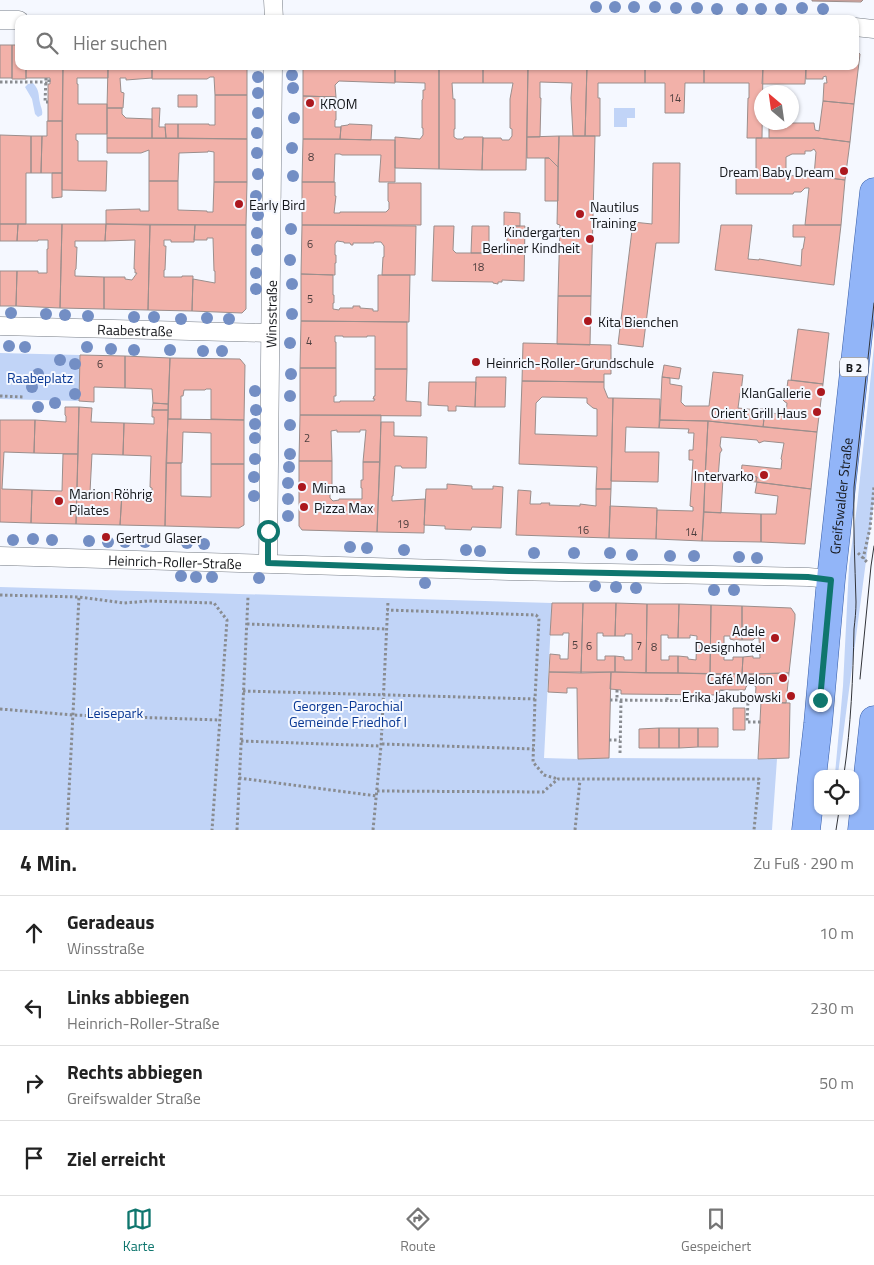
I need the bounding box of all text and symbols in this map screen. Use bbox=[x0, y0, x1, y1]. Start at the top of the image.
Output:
search box bbox=[15, 15, 859, 70]
text: Hier suchen bbox=[73, 28, 168, 57]
icon: search bbox=[33, 29, 61, 57]
north arrow bbox=[754, 85, 799, 130]
house number: 14 bbox=[669, 90, 681, 106]
place label: KROM bbox=[320, 93, 358, 114]
marker: KROM bbox=[304, 97, 316, 109]
house number: 8 bbox=[308, 149, 314, 165]
place label: Dream Baby Dream bbox=[719, 161, 834, 182]
marker: Dream Baby Dream bbox=[838, 165, 850, 177]
place label: Early Bird bbox=[249, 194, 305, 215]
place label: Nautilus Training bbox=[590, 196, 639, 233]
marker: Early Bird bbox=[233, 198, 245, 210]
marker: Nautilus Training bbox=[574, 208, 586, 220]
place label: Kindergarten Berliner Kindheit bbox=[482, 221, 580, 258]
marker: Kindergarten Berliner Kindheit bbox=[584, 233, 596, 245]
house number: 6 bbox=[307, 236, 313, 252]
house number: 18 bbox=[472, 259, 484, 275]
street label: Winsstraße bbox=[260, 280, 281, 348]
house number: 5 bbox=[307, 291, 313, 307]
place label: Kita Bienchen bbox=[598, 311, 679, 332]
marker: Kita Bienchen bbox=[582, 315, 594, 327]
street label: Raabestraße bbox=[97, 318, 173, 341]
house number: 4 bbox=[306, 333, 312, 349]
place label: Heinrich-Roller-Grundschule bbox=[486, 352, 654, 373]
house number: 6 bbox=[97, 356, 103, 372]
marker: Heinrich-Roller-Grundschule bbox=[470, 356, 482, 368]
road number: B 2 bbox=[840, 358, 868, 377]
park label: Raabeplatz bbox=[7, 367, 73, 388]
place label: KlanGallerie bbox=[741, 382, 811, 403]
marker: KlanGallerie bbox=[815, 386, 827, 398]
place label: Orient Grill Haus bbox=[711, 402, 807, 423]
marker: Orient Grill Haus bbox=[811, 406, 823, 418]
house number: 2 bbox=[304, 430, 310, 446]
street label: Greifswalder Straße bbox=[823, 436, 857, 555]
place label: Intervarko bbox=[694, 465, 754, 486]
marker: Intervarko bbox=[758, 469, 770, 481]
place label: Mima bbox=[312, 477, 346, 498]
marker: Mima bbox=[296, 481, 308, 493]
place label: Marion Röhrig Pilates bbox=[69, 483, 152, 520]
marker: Marion Röhrig Pilates bbox=[53, 495, 65, 507]
place label: Pizza Max bbox=[314, 497, 374, 518]
marker: Pizza Max bbox=[298, 501, 310, 513]
house number: 19 bbox=[397, 516, 409, 532]
route start bbox=[257, 520, 280, 543]
house number: 16 bbox=[577, 522, 589, 538]
house number: 14 bbox=[685, 524, 697, 540]
place label: Gertrud Glaser bbox=[116, 527, 202, 548]
marker: Gertrud Glaser bbox=[100, 531, 112, 543]
street label: Heinrich-Roller-Straße bbox=[108, 549, 242, 574]
place label: Adele Designhotel bbox=[695, 620, 765, 657]
marker: Adele Designhotel bbox=[769, 632, 781, 644]
house number: 5 bbox=[572, 637, 578, 653]
house number: 6 bbox=[586, 638, 592, 654]
house number: 7 bbox=[636, 638, 642, 654]
house number: 8 bbox=[651, 639, 657, 655]
place label: Café Melon bbox=[707, 668, 773, 689]
marker: Café Melon bbox=[777, 672, 789, 684]
place label: Erika Jakubowski bbox=[682, 686, 781, 707]
route end bbox=[809, 689, 832, 712]
marker: Erika Jakubowski bbox=[785, 690, 797, 702]
park label: Georgen-Parochial Gemeinde Friedhof I bbox=[289, 695, 407, 732]
park label: Leisepark bbox=[87, 702, 143, 723]
map controls bbox=[814, 770, 859, 815]
button: locate bbox=[814, 770, 859, 815]
text: 4 Min. bbox=[20, 847, 77, 879]
text: Zu Fuß · 290 m bbox=[753, 851, 854, 875]
text: Geradeaus bbox=[67, 907, 154, 936]
icon: ahead bbox=[20, 919, 48, 947]
text: 10 m bbox=[819, 921, 854, 945]
text: Winsstraße bbox=[67, 936, 145, 960]
text: Links abbiegen bbox=[67, 982, 190, 1011]
icon: left bbox=[20, 994, 48, 1022]
text: 230 m bbox=[810, 996, 854, 1020]
text: Heinrich-Roller-Straße bbox=[67, 1011, 219, 1035]
text: Rechts abbiegen bbox=[67, 1057, 203, 1086]
icon: right bbox=[20, 1069, 48, 1097]
text: 50 m bbox=[819, 1071, 854, 1095]
text: Greifswalder Straße bbox=[67, 1086, 201, 1110]
icon: arrive bbox=[20, 1144, 48, 1172]
text: Ziel erreicht bbox=[67, 1144, 165, 1173]
tab: Karte bbox=[123, 1205, 155, 1256]
tab: Route bbox=[400, 1205, 435, 1256]
tab: Gespeichert bbox=[681, 1205, 751, 1256]

